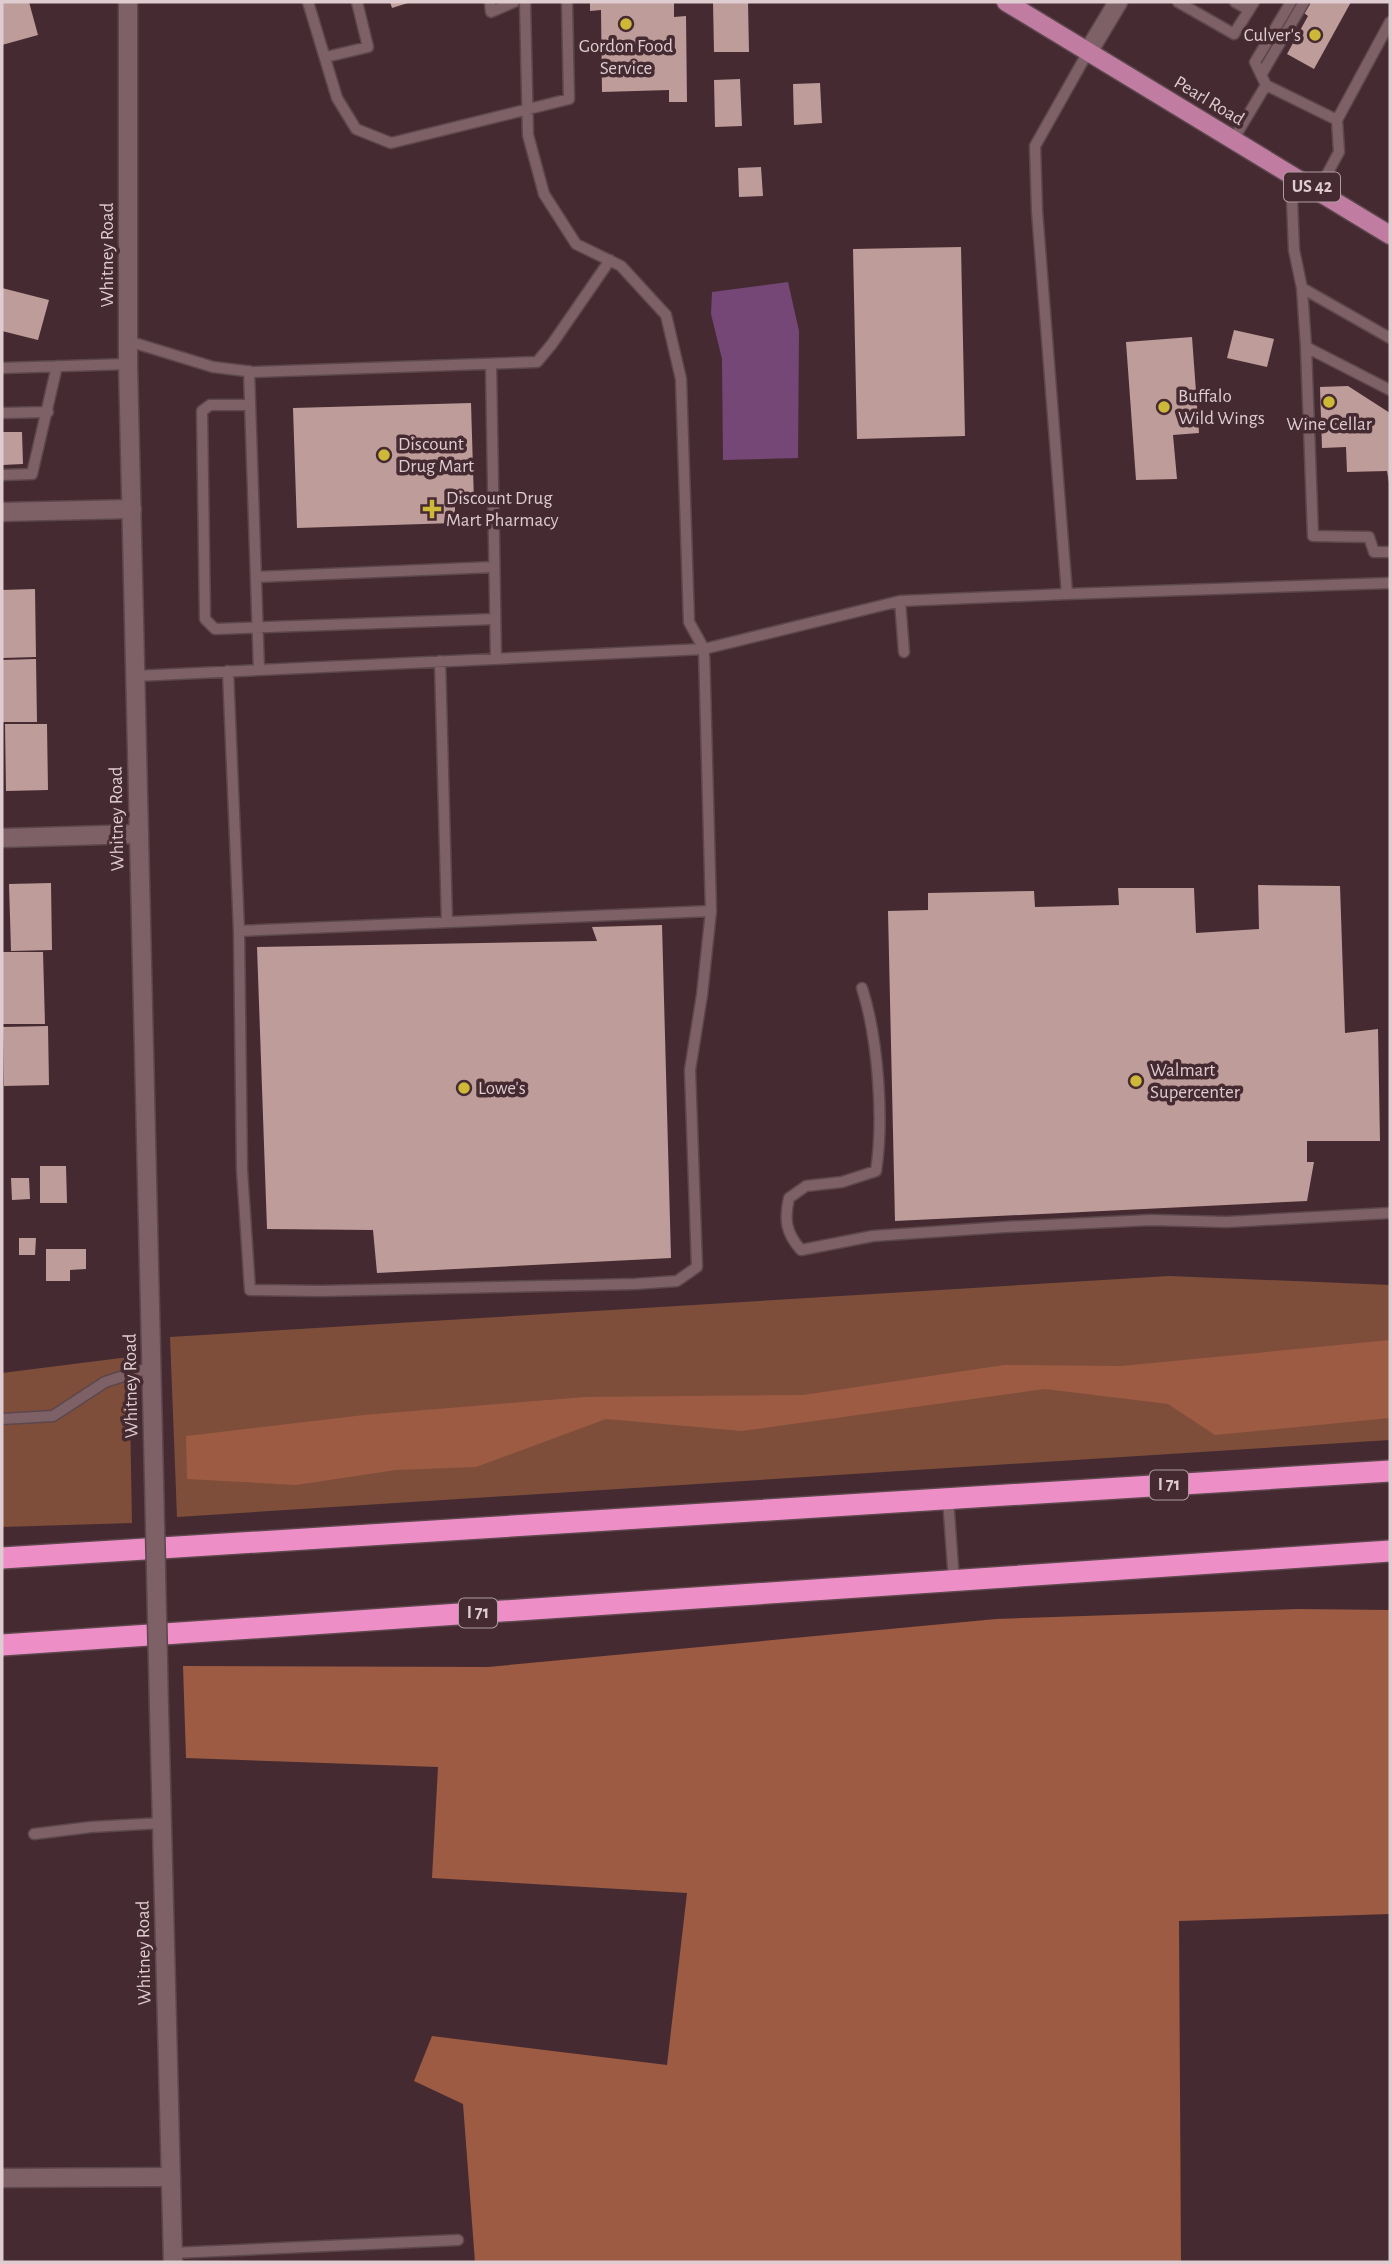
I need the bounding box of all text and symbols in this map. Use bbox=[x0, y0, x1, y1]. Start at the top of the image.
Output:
marker: Gordon Food Service bbox=[618, 16, 634, 32]
place label: Culver's bbox=[1244, 26, 1301, 45]
marker: Culver's bbox=[1307, 27, 1323, 43]
place label: Gordon Food Service bbox=[579, 37, 673, 78]
street label: Pearl Road bbox=[1171, 73, 1248, 129]
road number: US 42 bbox=[1284, 172, 1340, 202]
street label: Whitney Road bbox=[98, 202, 117, 307]
place label: Buffalo Wild Wings bbox=[1178, 387, 1265, 428]
marker: Wine Cellar bbox=[1321, 394, 1337, 410]
marker: Buffalo Wild Wings bbox=[1156, 399, 1172, 415]
place label: Wine Cellar bbox=[1286, 415, 1372, 434]
place label: Discount Drug Mart bbox=[398, 435, 474, 476]
marker: Discount Drug Mart bbox=[376, 447, 392, 463]
place label: Discount Drug Mart Pharmacy bbox=[446, 489, 559, 530]
marker: Discount Drug Mart Pharmacy bbox=[424, 501, 440, 517]
street label: Whitney Road bbox=[107, 766, 127, 872]
place label: Walmart Supercenter bbox=[1150, 1061, 1240, 1102]
marker: Walmart Supercenter bbox=[1128, 1073, 1144, 1089]
place label: Lowe's bbox=[478, 1079, 526, 1098]
marker: Lowe's bbox=[456, 1080, 472, 1096]
street label: Whitney Road bbox=[121, 1333, 141, 1439]
road number: I 71 bbox=[1150, 1470, 1188, 1500]
road number: I 71 bbox=[459, 1598, 497, 1628]
street label: Whitney Road bbox=[134, 1900, 154, 2006]

